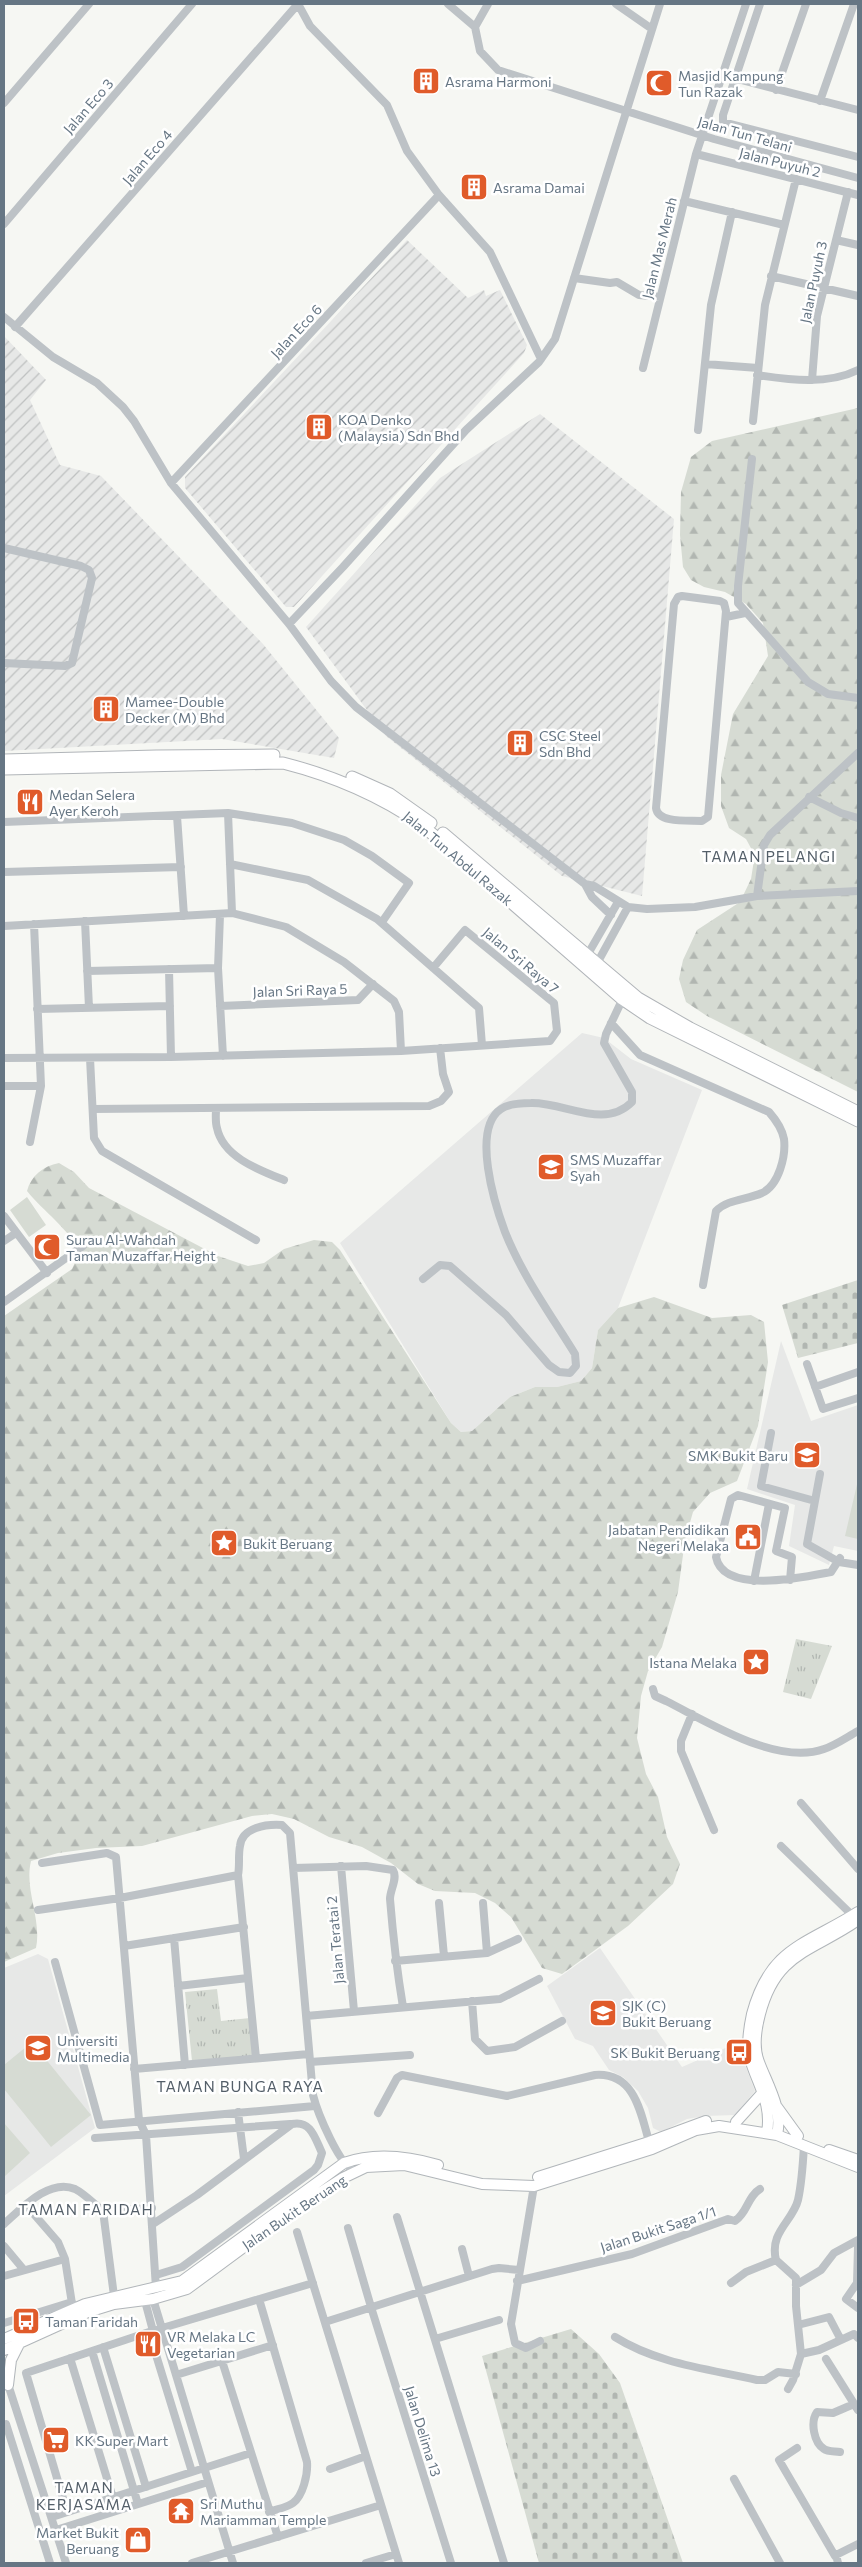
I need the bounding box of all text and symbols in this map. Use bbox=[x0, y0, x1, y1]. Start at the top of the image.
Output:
building icon: Asrama Harmoni bbox=[411, 66, 441, 96]
place label: Masjid Kampung Tun Razak bbox=[678, 67, 784, 100]
mosque icon: Masjid Kampung Tun Razak bbox=[644, 68, 674, 98]
place label: Asrama Harmoni bbox=[445, 73, 552, 90]
street label: Jalan Eco 3 bbox=[60, 75, 116, 137]
street label: Jalan Tun Telani bbox=[696, 112, 794, 156]
street label: Jalan Eco 4 bbox=[118, 125, 176, 188]
street label: Jalan Puyuh 2 bbox=[738, 144, 823, 180]
building icon: Asrama Damai bbox=[459, 172, 489, 202]
place label: Asrama Damai bbox=[493, 179, 585, 196]
street label: Jalan Mas Merah bbox=[638, 195, 680, 301]
street label: Jalan Puyuh 3 bbox=[796, 239, 830, 325]
street label: Jalan Eco 6 bbox=[267, 300, 325, 362]
place label: KOA Denko (Malaysia) Sdn Bhd bbox=[338, 411, 459, 444]
building icon: KOA Denko (Malaysia) Sdn Bhd bbox=[304, 412, 334, 442]
place label: Mamee-Double Decker (M) Bhd bbox=[125, 693, 225, 726]
building icon: Mamee-Double Decker (M) Bhd bbox=[91, 694, 121, 724]
place label: CSC Steel Sdn Bhd bbox=[539, 727, 601, 760]
building icon: CSC Steel Sdn Bhd bbox=[505, 728, 535, 758]
place label: Medan Selera Ayer Keroh bbox=[49, 786, 135, 819]
restaurant icon: Medan Selera Ayer Keroh bbox=[15, 787, 45, 817]
street label: Jalan Tun Abdul Razak bbox=[400, 807, 517, 909]
district label: TAMAN PELANGI bbox=[702, 847, 836, 865]
street label: Jalan Sri Raya 7 bbox=[480, 923, 562, 997]
street label: Jalan Sri Raya 5 bbox=[252, 980, 348, 1000]
place label: SMS Muzaffar Syah bbox=[570, 1151, 662, 1184]
school or university icon: SMS Muzaffar Syah bbox=[536, 1152, 566, 1182]
place label: Surau Al-Wahdah Taman Muzaffar Height bbox=[66, 1231, 216, 1264]
mosque icon: Surau Al-Wahdah Taman Muzaffar Height bbox=[32, 1232, 62, 1262]
school or university icon: SMK Bukit Baru bbox=[792, 1440, 822, 1470]
place label: SMK Bukit Baru bbox=[688, 1447, 788, 1464]
place label: Jabatan Pendidikan Negeri Melaka bbox=[608, 1521, 729, 1554]
public building icon: Jabatan Pendidikan Negeri Melaka bbox=[733, 1522, 763, 1552]
place icon: Bukit Beruang bbox=[209, 1528, 239, 1558]
place label: Bukit Beruang bbox=[243, 1535, 333, 1552]
place icon: Istana Melaka bbox=[741, 1647, 771, 1677]
place label: Istana Melaka bbox=[649, 1654, 737, 1671]
street label: Jalan Teratai 2 bbox=[323, 1895, 347, 1985]
place label: SJK (C) Bukit Beruang bbox=[622, 1997, 712, 2030]
school or university icon: SJK (C) Bukit Beruang bbox=[588, 1998, 618, 2028]
place label: Universiti Multimedia bbox=[57, 2032, 130, 2065]
school or university icon: Universiti Multimedia bbox=[23, 2033, 53, 2063]
bus stop icon: SK Bukit Beruang bbox=[724, 2037, 754, 2067]
place label: SK Bukit Beruang bbox=[610, 2044, 720, 2061]
district label: TAMAN BUNGA RAYA bbox=[156, 2077, 324, 2095]
street label: Jalan Bukit Beruang bbox=[239, 2171, 350, 2253]
district label: TAMAN FARIDAH bbox=[18, 2200, 154, 2218]
street label: Jalan Bukit Saga 1/1 bbox=[598, 2202, 718, 2256]
bus stop icon: Taman Faridah bbox=[11, 2306, 41, 2336]
place label: Taman Faridah bbox=[45, 2313, 138, 2330]
place label: VR Melaka LC Vegetarian bbox=[167, 2328, 255, 2361]
restaurant icon: VR Melaka LC Vegetarian bbox=[133, 2329, 163, 2359]
street label: Jalan Delima 13 bbox=[401, 2384, 445, 2478]
supermarket icon: KK Super Mart bbox=[41, 2425, 71, 2455]
place label: KK Super Mart bbox=[75, 2432, 169, 2449]
district label: TAMAN KERJASAMA bbox=[36, 2478, 132, 2513]
place label: Sri Muthu Mariamman Temple bbox=[200, 2495, 326, 2528]
temple icon: Sri Muthu Mariamman Temple bbox=[166, 2496, 196, 2526]
place label: Market Bukit Beruang bbox=[36, 2524, 119, 2557]
shop icon: Market Bukit Beruang bbox=[123, 2525, 153, 2555]

